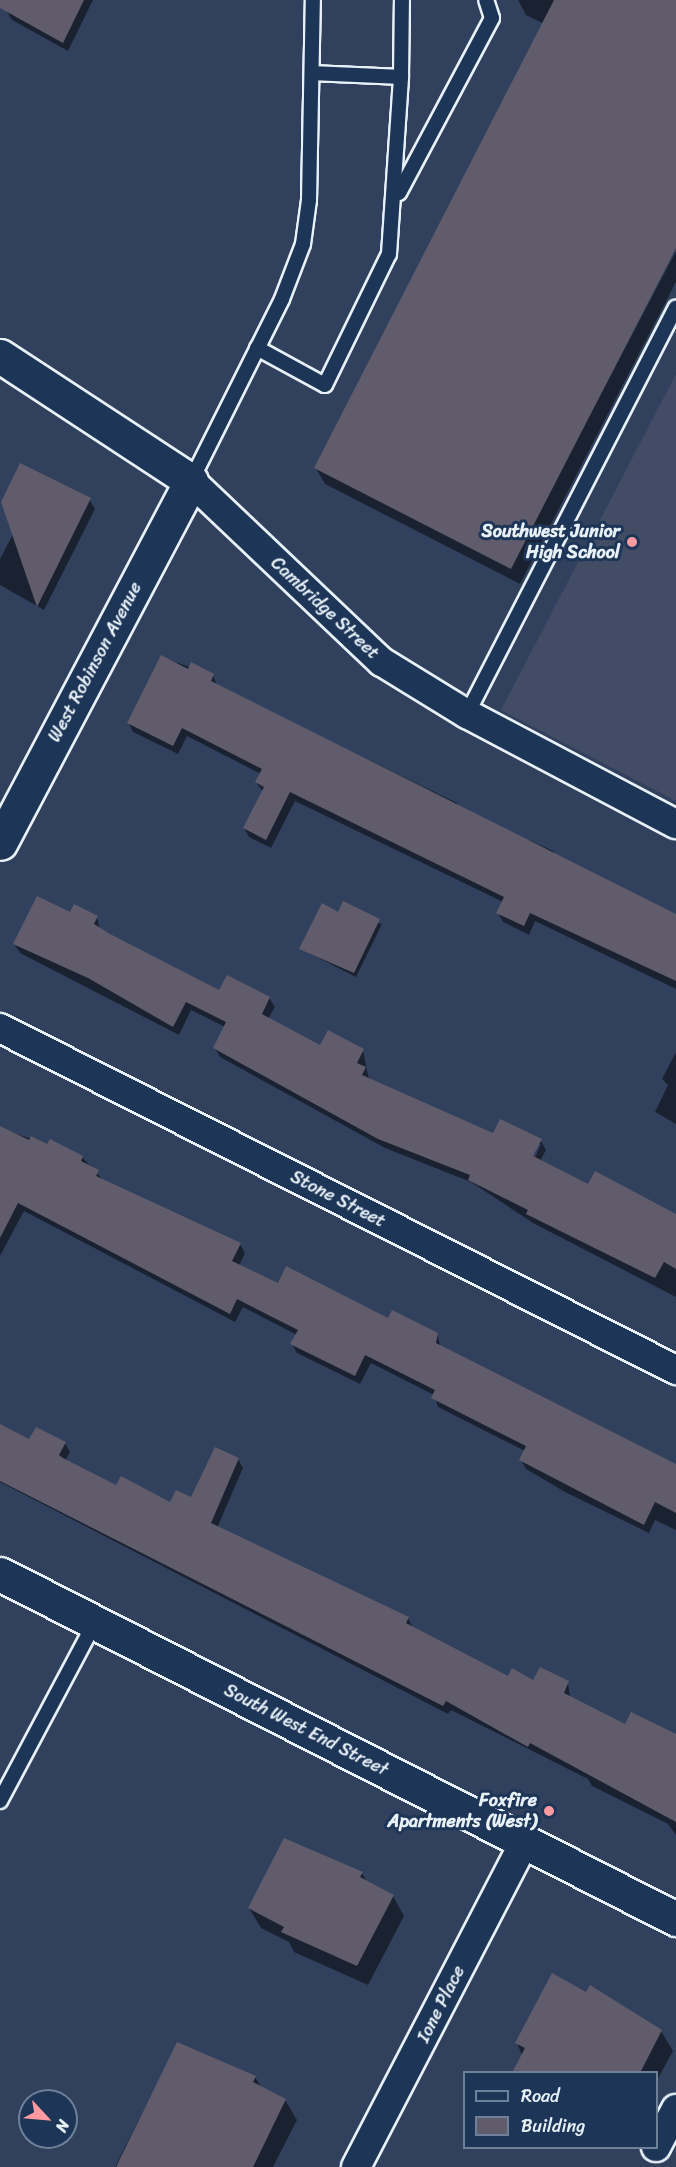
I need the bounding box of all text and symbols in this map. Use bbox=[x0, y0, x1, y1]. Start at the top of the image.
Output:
place label: Southwest Junior High School bbox=[482, 521, 620, 564]
marker: Southwest Junior High School bbox=[625, 535, 639, 549]
street label: Cambridge Street bbox=[266, 552, 384, 664]
street label: West Robinson Avenue bbox=[44, 579, 146, 745]
street label: Stone Street bbox=[287, 1166, 389, 1232]
street label: South West End Street bbox=[220, 1679, 392, 1781]
place label: Foxfire Apartments (West) bbox=[387, 1790, 537, 1832]
marker: Foxfire Apartments (West) bbox=[542, 1804, 556, 1818]
street label: Ione Place bbox=[412, 1962, 470, 2046]
legend bbox=[463, 2071, 658, 2149]
text: Road bbox=[521, 2080, 560, 2112]
north arrow bbox=[18, 2089, 78, 2149]
text: Building bbox=[521, 2110, 585, 2142]
text: N bbox=[47, 2115, 78, 2138]

